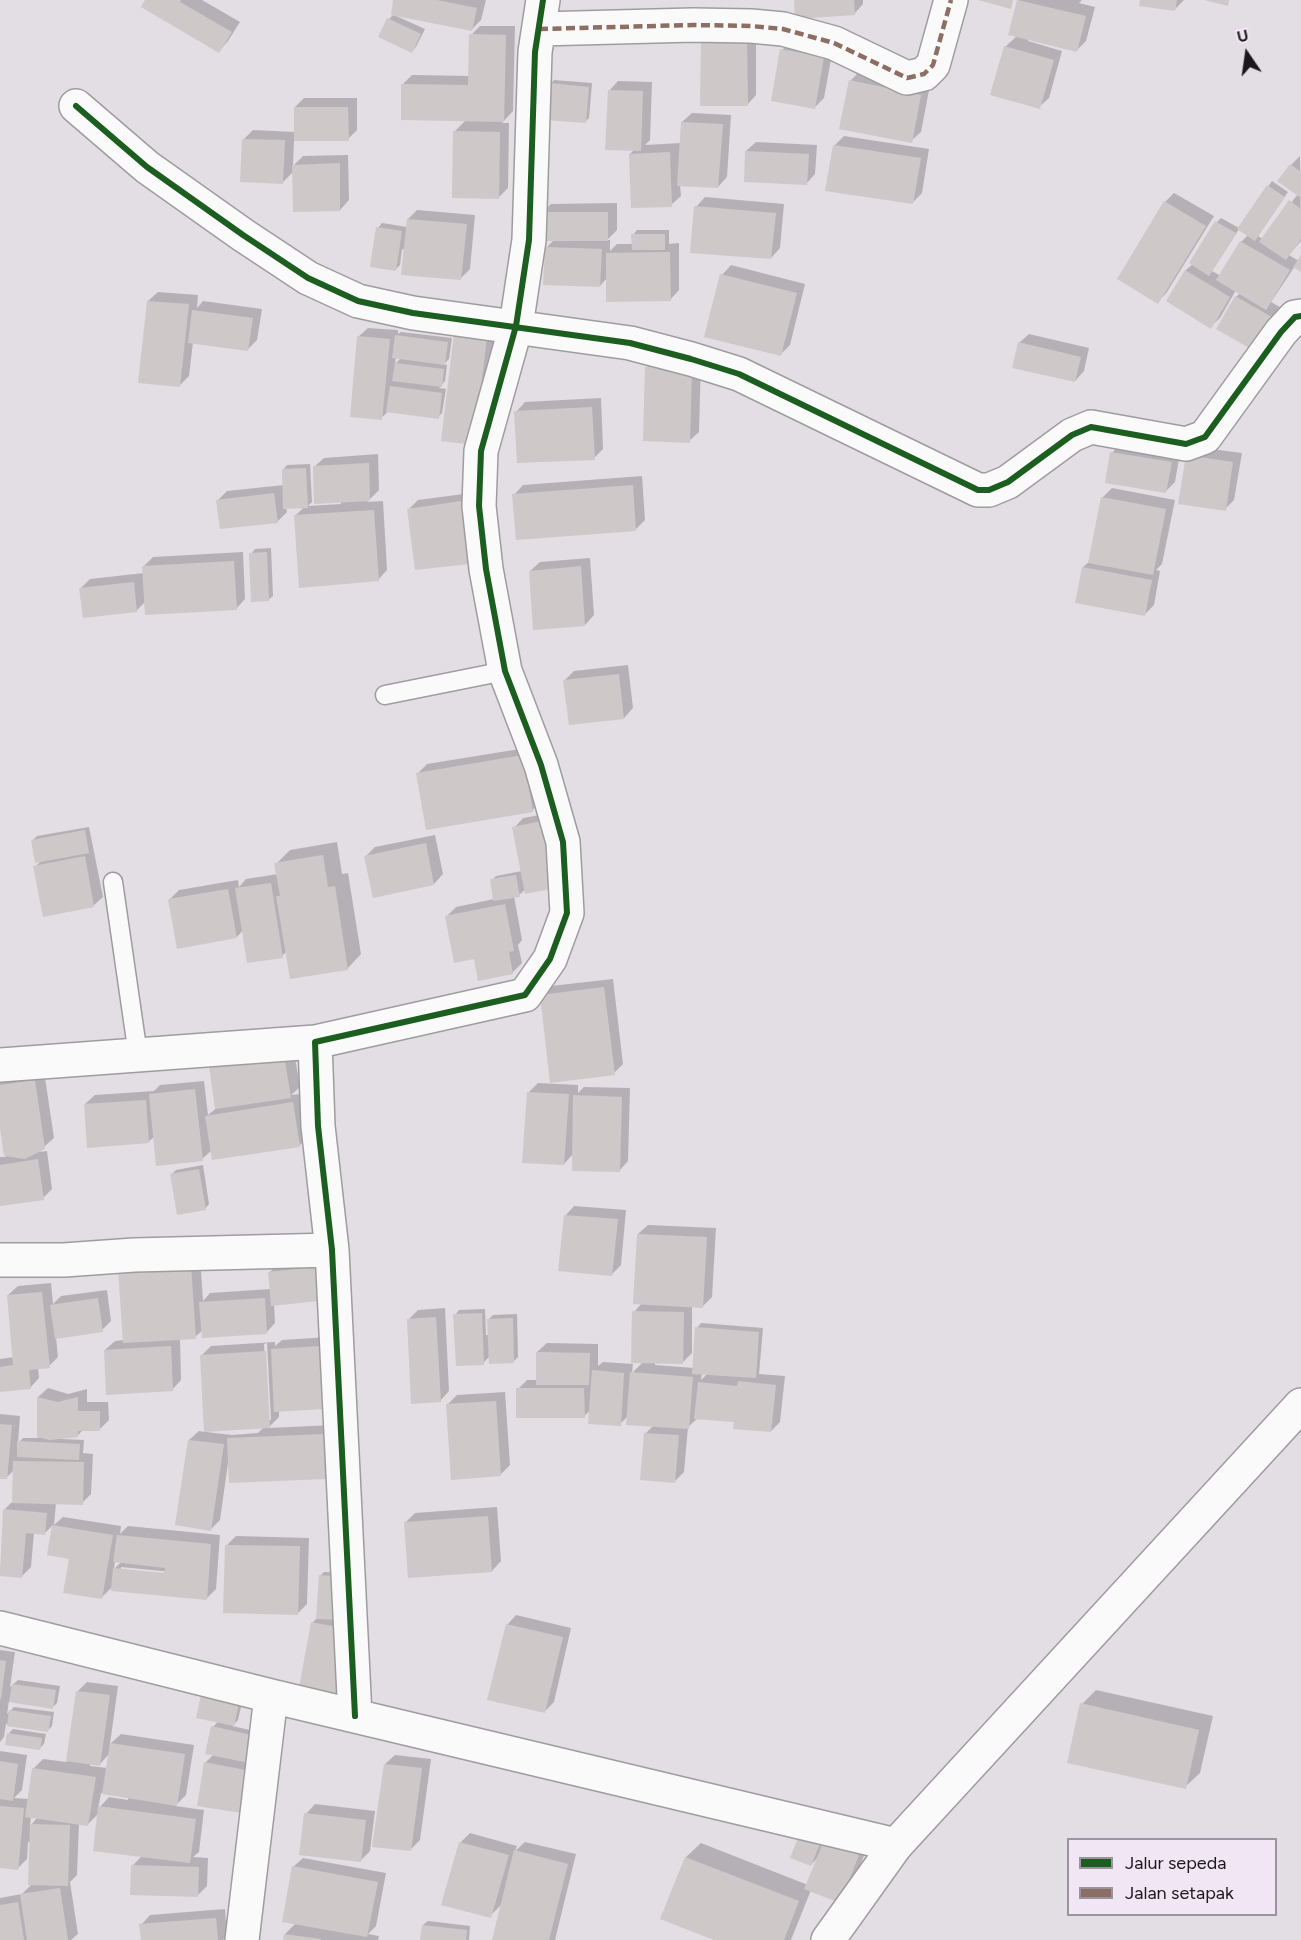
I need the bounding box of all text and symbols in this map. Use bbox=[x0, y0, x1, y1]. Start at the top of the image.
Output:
north arrow bbox=[1217, 24, 1277, 84]
text: U bbox=[1235, 25, 1250, 46]
legend bbox=[1067, 1838, 1277, 1916]
text: Jalur sepeda bbox=[1125, 1852, 1226, 1874]
text: Jalan setapak bbox=[1125, 1882, 1234, 1904]

